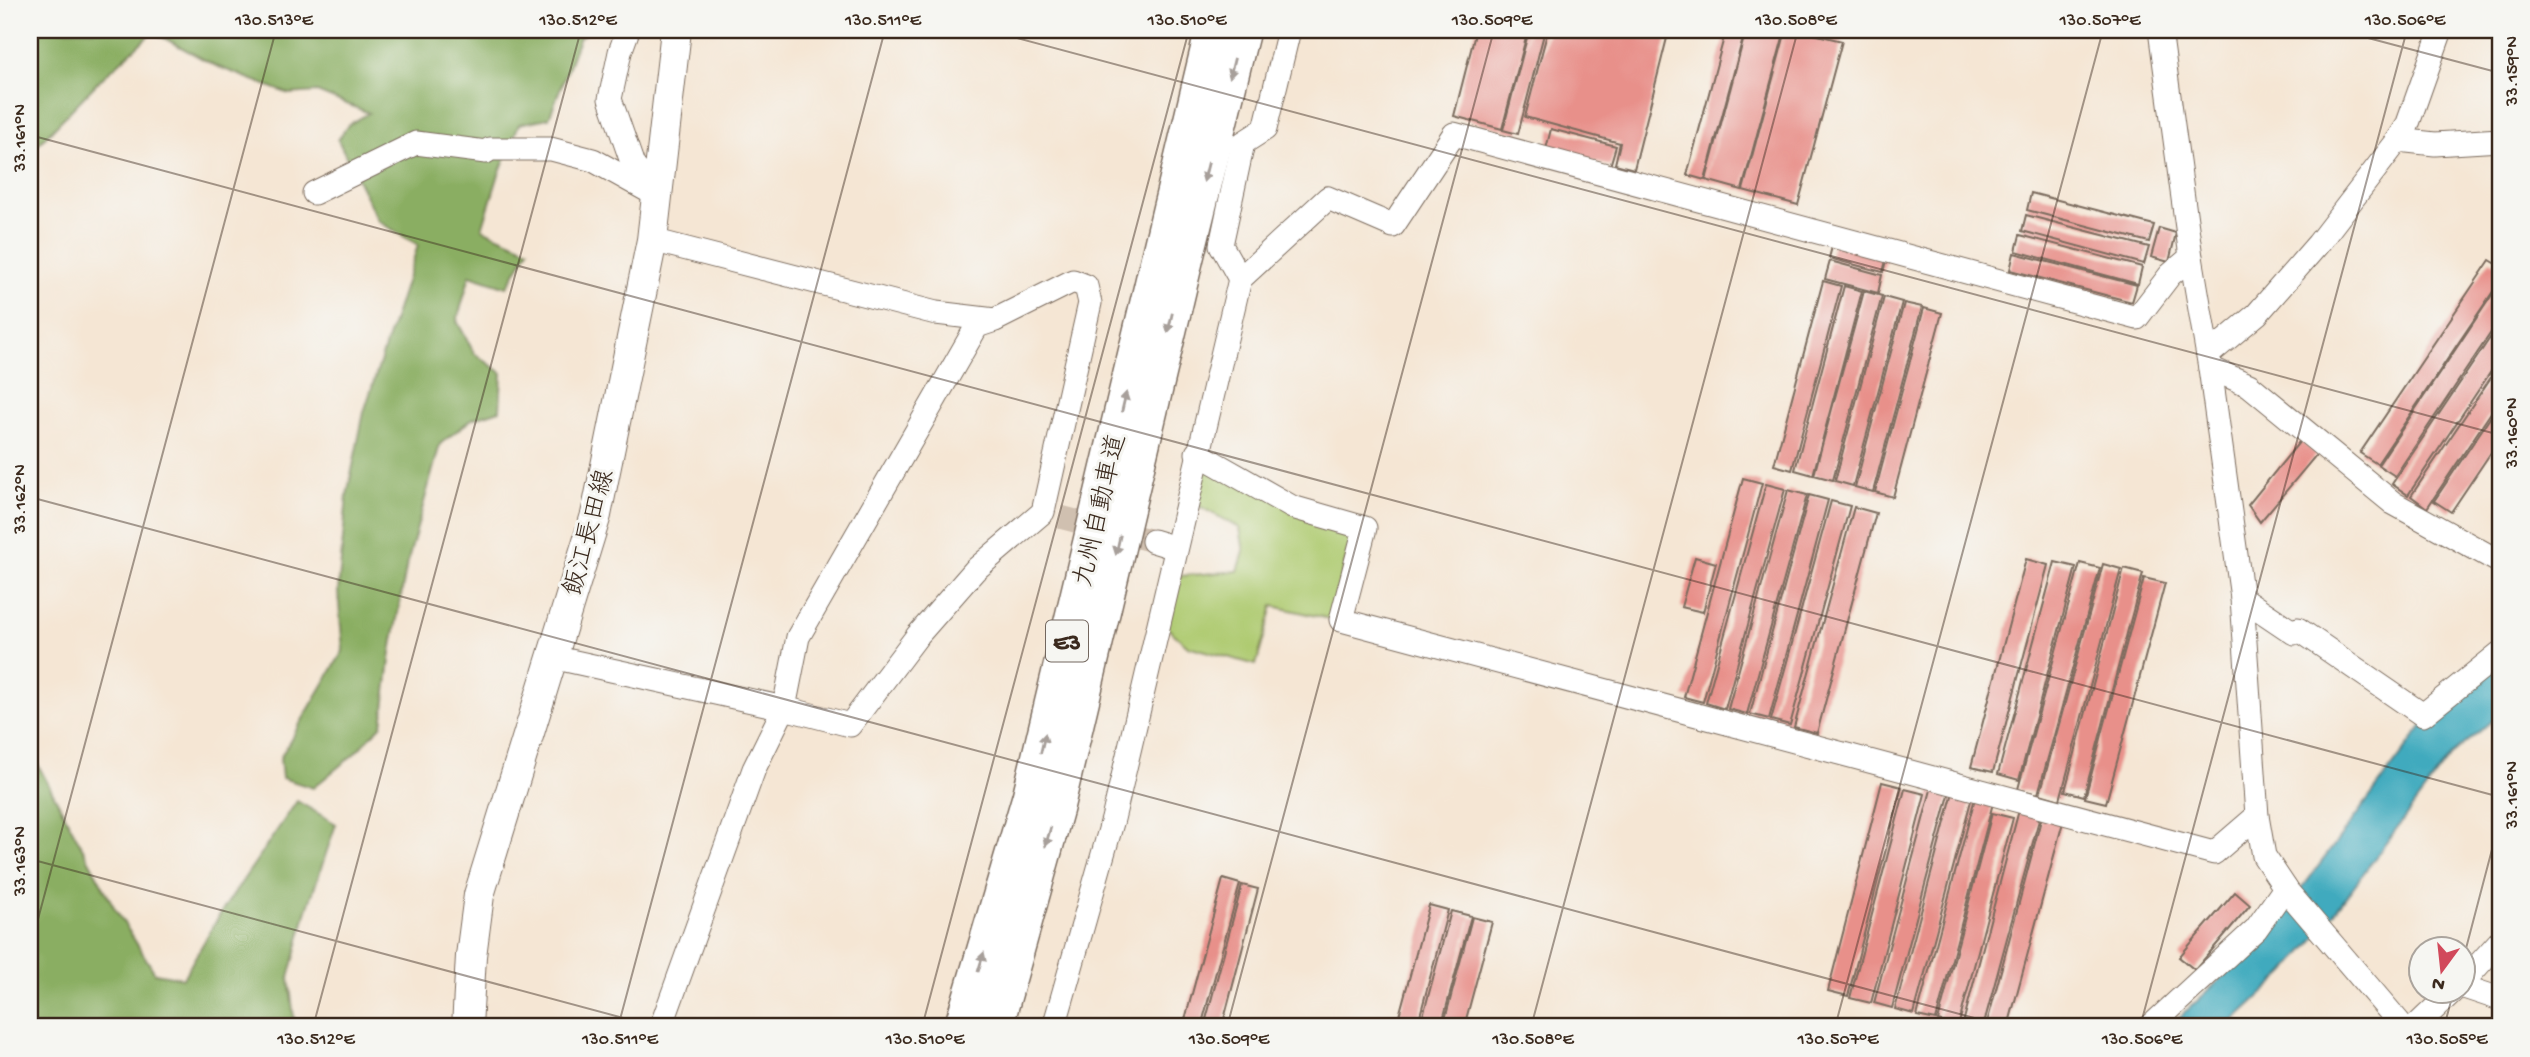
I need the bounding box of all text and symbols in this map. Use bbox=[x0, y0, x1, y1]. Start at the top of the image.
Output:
text: 130.513°E bbox=[234, 11, 314, 32]
text: 130.512°E bbox=[538, 11, 617, 32]
text: 130.511°E bbox=[844, 11, 922, 32]
text: 130.510°E bbox=[1147, 11, 1227, 32]
text: 130.509°E bbox=[1451, 11, 1533, 32]
text: 130.508°E bbox=[1754, 11, 1837, 32]
text: 130.507°E bbox=[2059, 11, 2141, 32]
text: 130.506°E bbox=[2364, 11, 2446, 32]
text: 33.159°N bbox=[2503, 36, 2524, 107]
one-way arrow bbox=[1226, 57, 1237, 79]
text: 33.161°N bbox=[11, 104, 32, 173]
one-way arrow bbox=[1201, 161, 1212, 183]
one-way arrow bbox=[1164, 312, 1175, 334]
one-way arrow bbox=[1118, 391, 1129, 413]
text: 33.160°N bbox=[2503, 398, 2524, 469]
street label: 九州自動車道 bbox=[1068, 431, 1135, 591]
text: 33.162°N bbox=[11, 464, 32, 535]
street label: 飯江長田線 bbox=[559, 466, 623, 600]
one-way arrow bbox=[1112, 534, 1123, 556]
road number: E3 bbox=[1046, 620, 1088, 662]
one-way arrow bbox=[1038, 732, 1049, 754]
text: 33.161°N bbox=[2503, 761, 2524, 830]
text: 33.163°N bbox=[11, 826, 32, 897]
one-way arrow bbox=[1042, 827, 1053, 849]
north arrow bbox=[2408, 934, 2478, 1004]
one-way arrow bbox=[977, 951, 987, 972]
text: N bbox=[2430, 970, 2447, 996]
text: 130.512°E bbox=[276, 1030, 355, 1051]
text: 130.511°E bbox=[581, 1030, 659, 1051]
text: 130.510°E bbox=[885, 1030, 965, 1051]
text: 130.509°E bbox=[1188, 1030, 1270, 1051]
text: 130.508°E bbox=[1491, 1030, 1574, 1051]
text: 130.507°E bbox=[1797, 1030, 1879, 1051]
text: 130.506°E bbox=[2101, 1030, 2183, 1051]
text: 130.505°E bbox=[2406, 1030, 2488, 1051]

